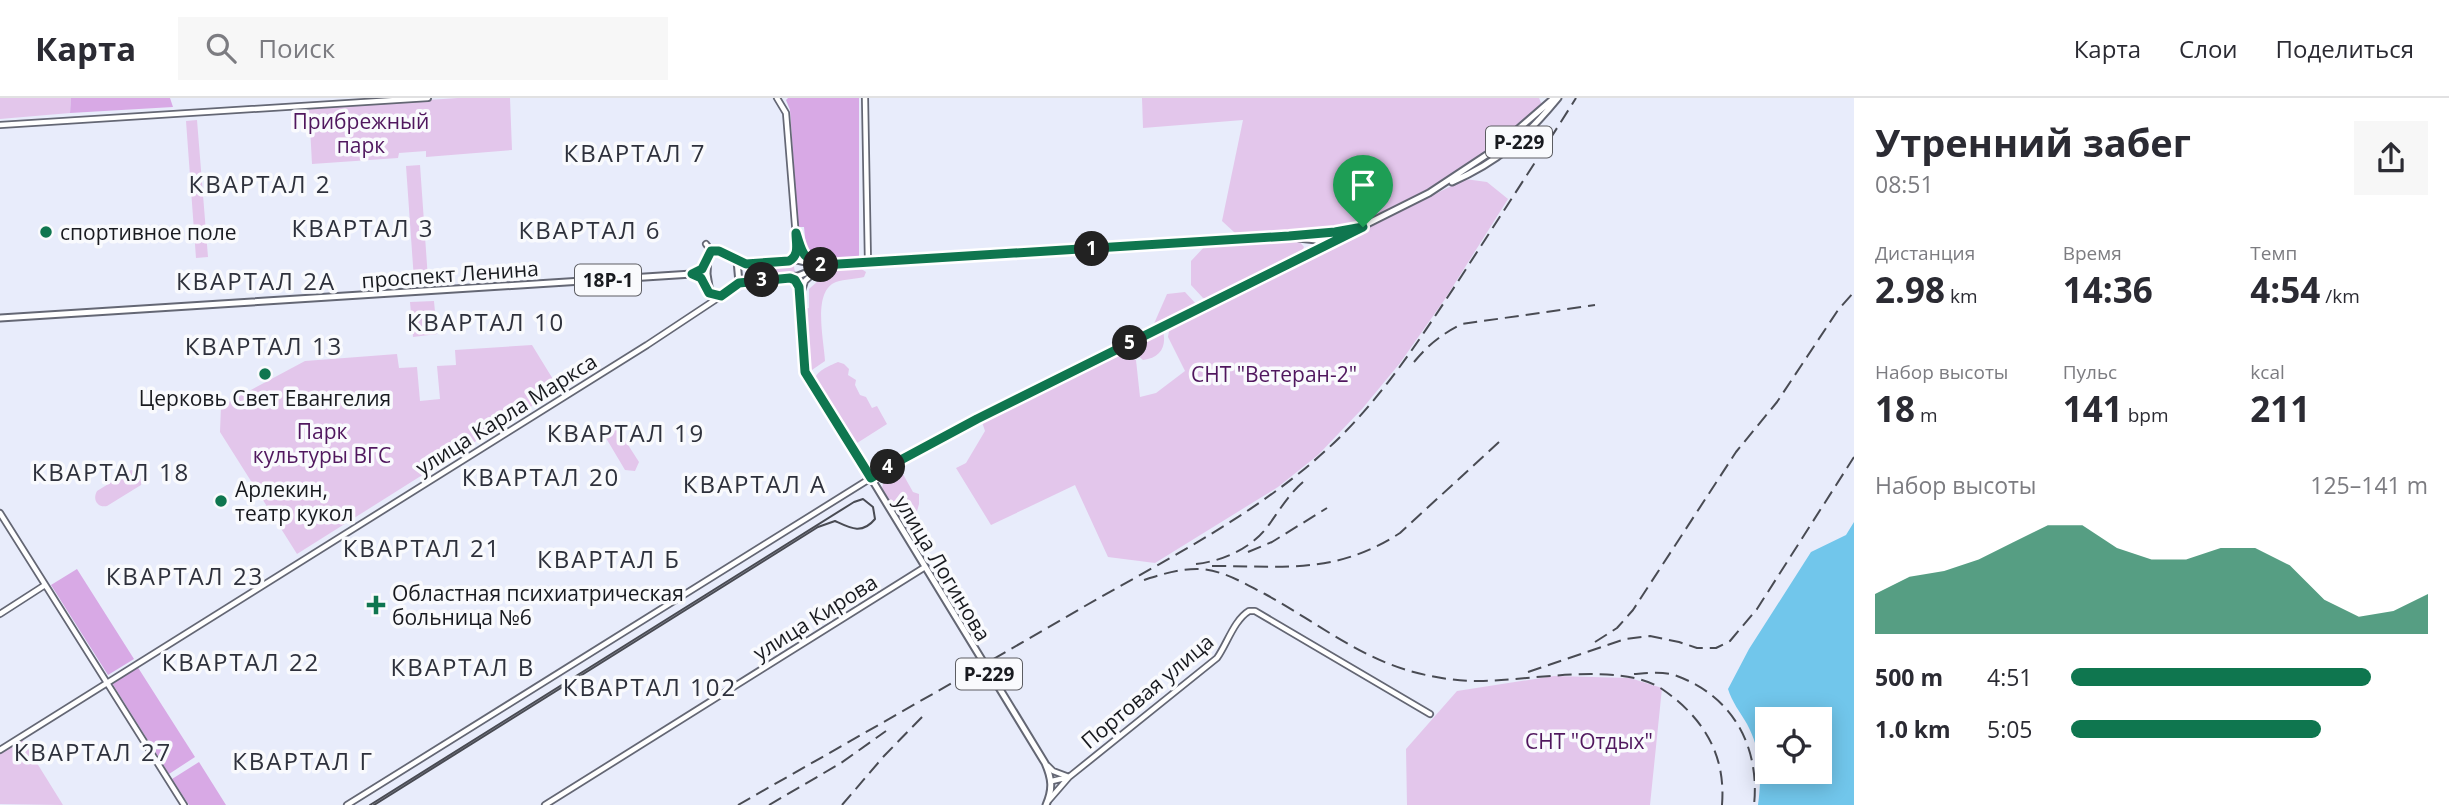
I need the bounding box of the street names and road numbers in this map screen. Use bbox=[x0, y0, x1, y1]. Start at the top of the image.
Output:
road number: Р-229 bbox=[1486, 126, 1552, 158]
street label: проспект Ленина bbox=[360, 254, 540, 294]
road number: 18Р-1 bbox=[575, 264, 641, 296]
street label: улица Карла Маркса bbox=[410, 347, 602, 481]
street label: улица Логинова bbox=[888, 490, 998, 646]
street label: улица Кирова bbox=[748, 568, 882, 666]
street label: Портовая улица bbox=[1075, 627, 1219, 755]
road number: Р-229 bbox=[956, 659, 1022, 690]

